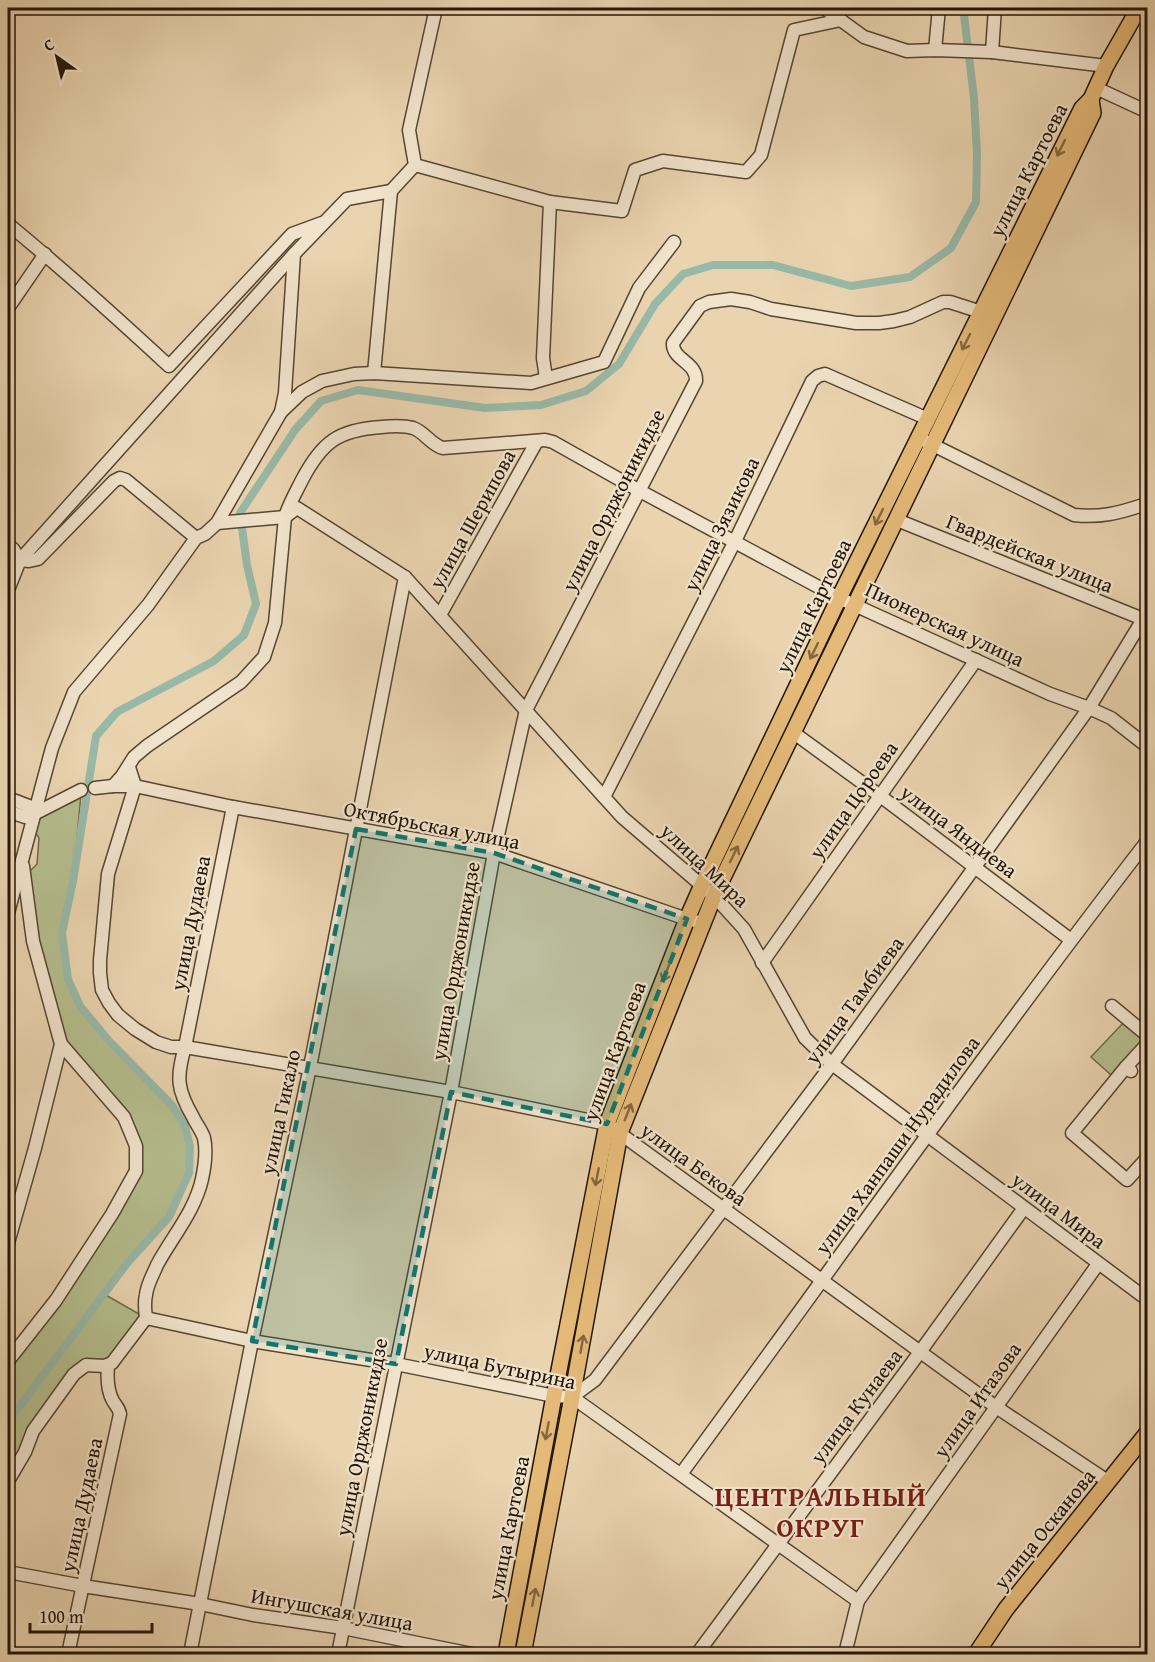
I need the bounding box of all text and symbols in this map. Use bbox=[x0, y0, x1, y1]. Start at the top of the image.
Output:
north arrow bbox=[27, 27, 87, 87]
text: С bbox=[38, 32, 59, 57]
street label: улица Картоева bbox=[980, 98, 1075, 243]
one-way arrow bbox=[1055, 139, 1067, 157]
one-way arrow bbox=[960, 333, 971, 351]
street label: улица Орджоникидзе bbox=[553, 403, 673, 598]
street label: улица Шерипова bbox=[420, 444, 523, 595]
street label: улица Зязикова bbox=[675, 451, 767, 597]
street label: Гвардейская улица bbox=[942, 505, 1118, 601]
one-way arrow bbox=[873, 507, 885, 525]
street label: улица Картоева bbox=[767, 533, 859, 680]
street label: Пионерская улица bbox=[860, 574, 1030, 674]
one-way arrow bbox=[808, 641, 820, 659]
street label: улица Цороева bbox=[800, 735, 905, 866]
street label: улица Яндиева bbox=[893, 776, 1024, 885]
street label: Октябрьская улица bbox=[341, 793, 523, 857]
street label: улица Мира bbox=[653, 815, 756, 914]
one-way arrow bbox=[729, 845, 741, 863]
street label: улица Дудаева bbox=[162, 853, 218, 994]
street label: улица Орджоникидзе bbox=[422, 859, 488, 1064]
street label: улица Тамбиева bbox=[796, 930, 911, 1071]
one-way arrow bbox=[659, 963, 670, 982]
street label: улица Картоева bbox=[574, 977, 654, 1126]
street label: улица Ханпаши Нурадилова bbox=[806, 1029, 987, 1262]
street label: улица Гикало bbox=[251, 1047, 308, 1178]
one-way arrow bbox=[624, 1103, 635, 1121]
street label: улица Бекова bbox=[634, 1114, 754, 1213]
street label: улица Мира bbox=[1004, 1163, 1113, 1256]
one-way arrow bbox=[591, 1167, 602, 1187]
one-way arrow bbox=[577, 1334, 588, 1354]
street label: улица Орджоникидзе bbox=[326, 1335, 395, 1540]
street label: улица Бутырина bbox=[420, 1335, 579, 1397]
street label: улица Итазова bbox=[925, 1336, 1029, 1465]
street label: улица Кунаева bbox=[802, 1342, 910, 1471]
one-way arrow bbox=[541, 1420, 552, 1440]
street label: улица Дудаева bbox=[51, 1435, 110, 1576]
street label: улица Картоева bbox=[479, 1453, 537, 1604]
street label: улица Осканова bbox=[985, 1462, 1102, 1597]
district label: ЦЕНТРАЛЬНЫЙ ОКРУГ bbox=[715, 1476, 927, 1547]
street label: Ингушская улица bbox=[249, 1579, 415, 1639]
one-way arrow bbox=[529, 1588, 540, 1607]
scale bar bbox=[30, 1596, 152, 1634]
text: 100 m bbox=[39, 1603, 84, 1630]

